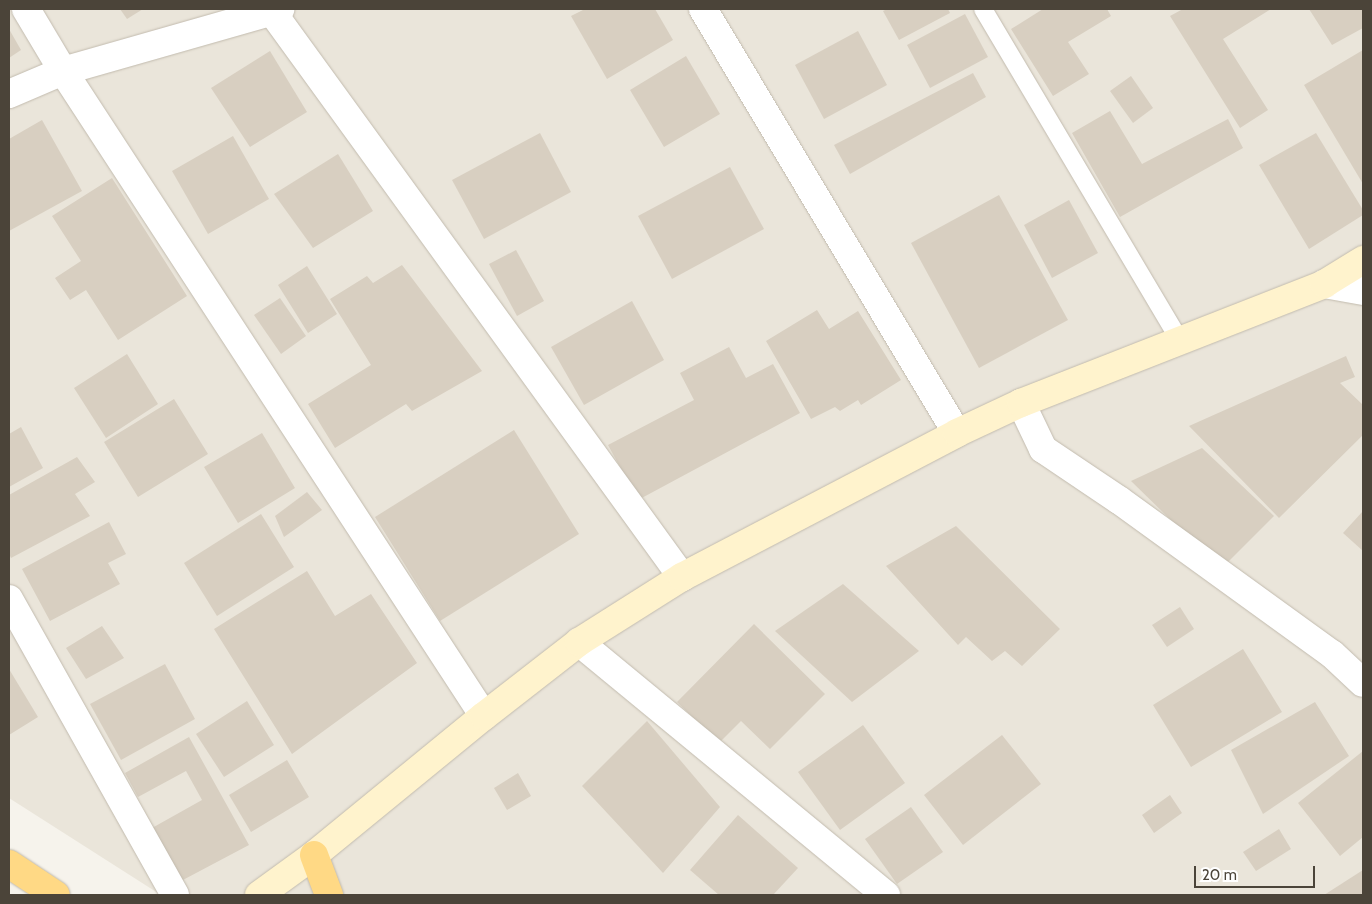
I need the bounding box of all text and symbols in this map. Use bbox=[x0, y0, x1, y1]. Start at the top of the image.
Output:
scale bar bbox=[1197, 856, 1318, 888]
text: 20 m bbox=[1202, 866, 1237, 884]

